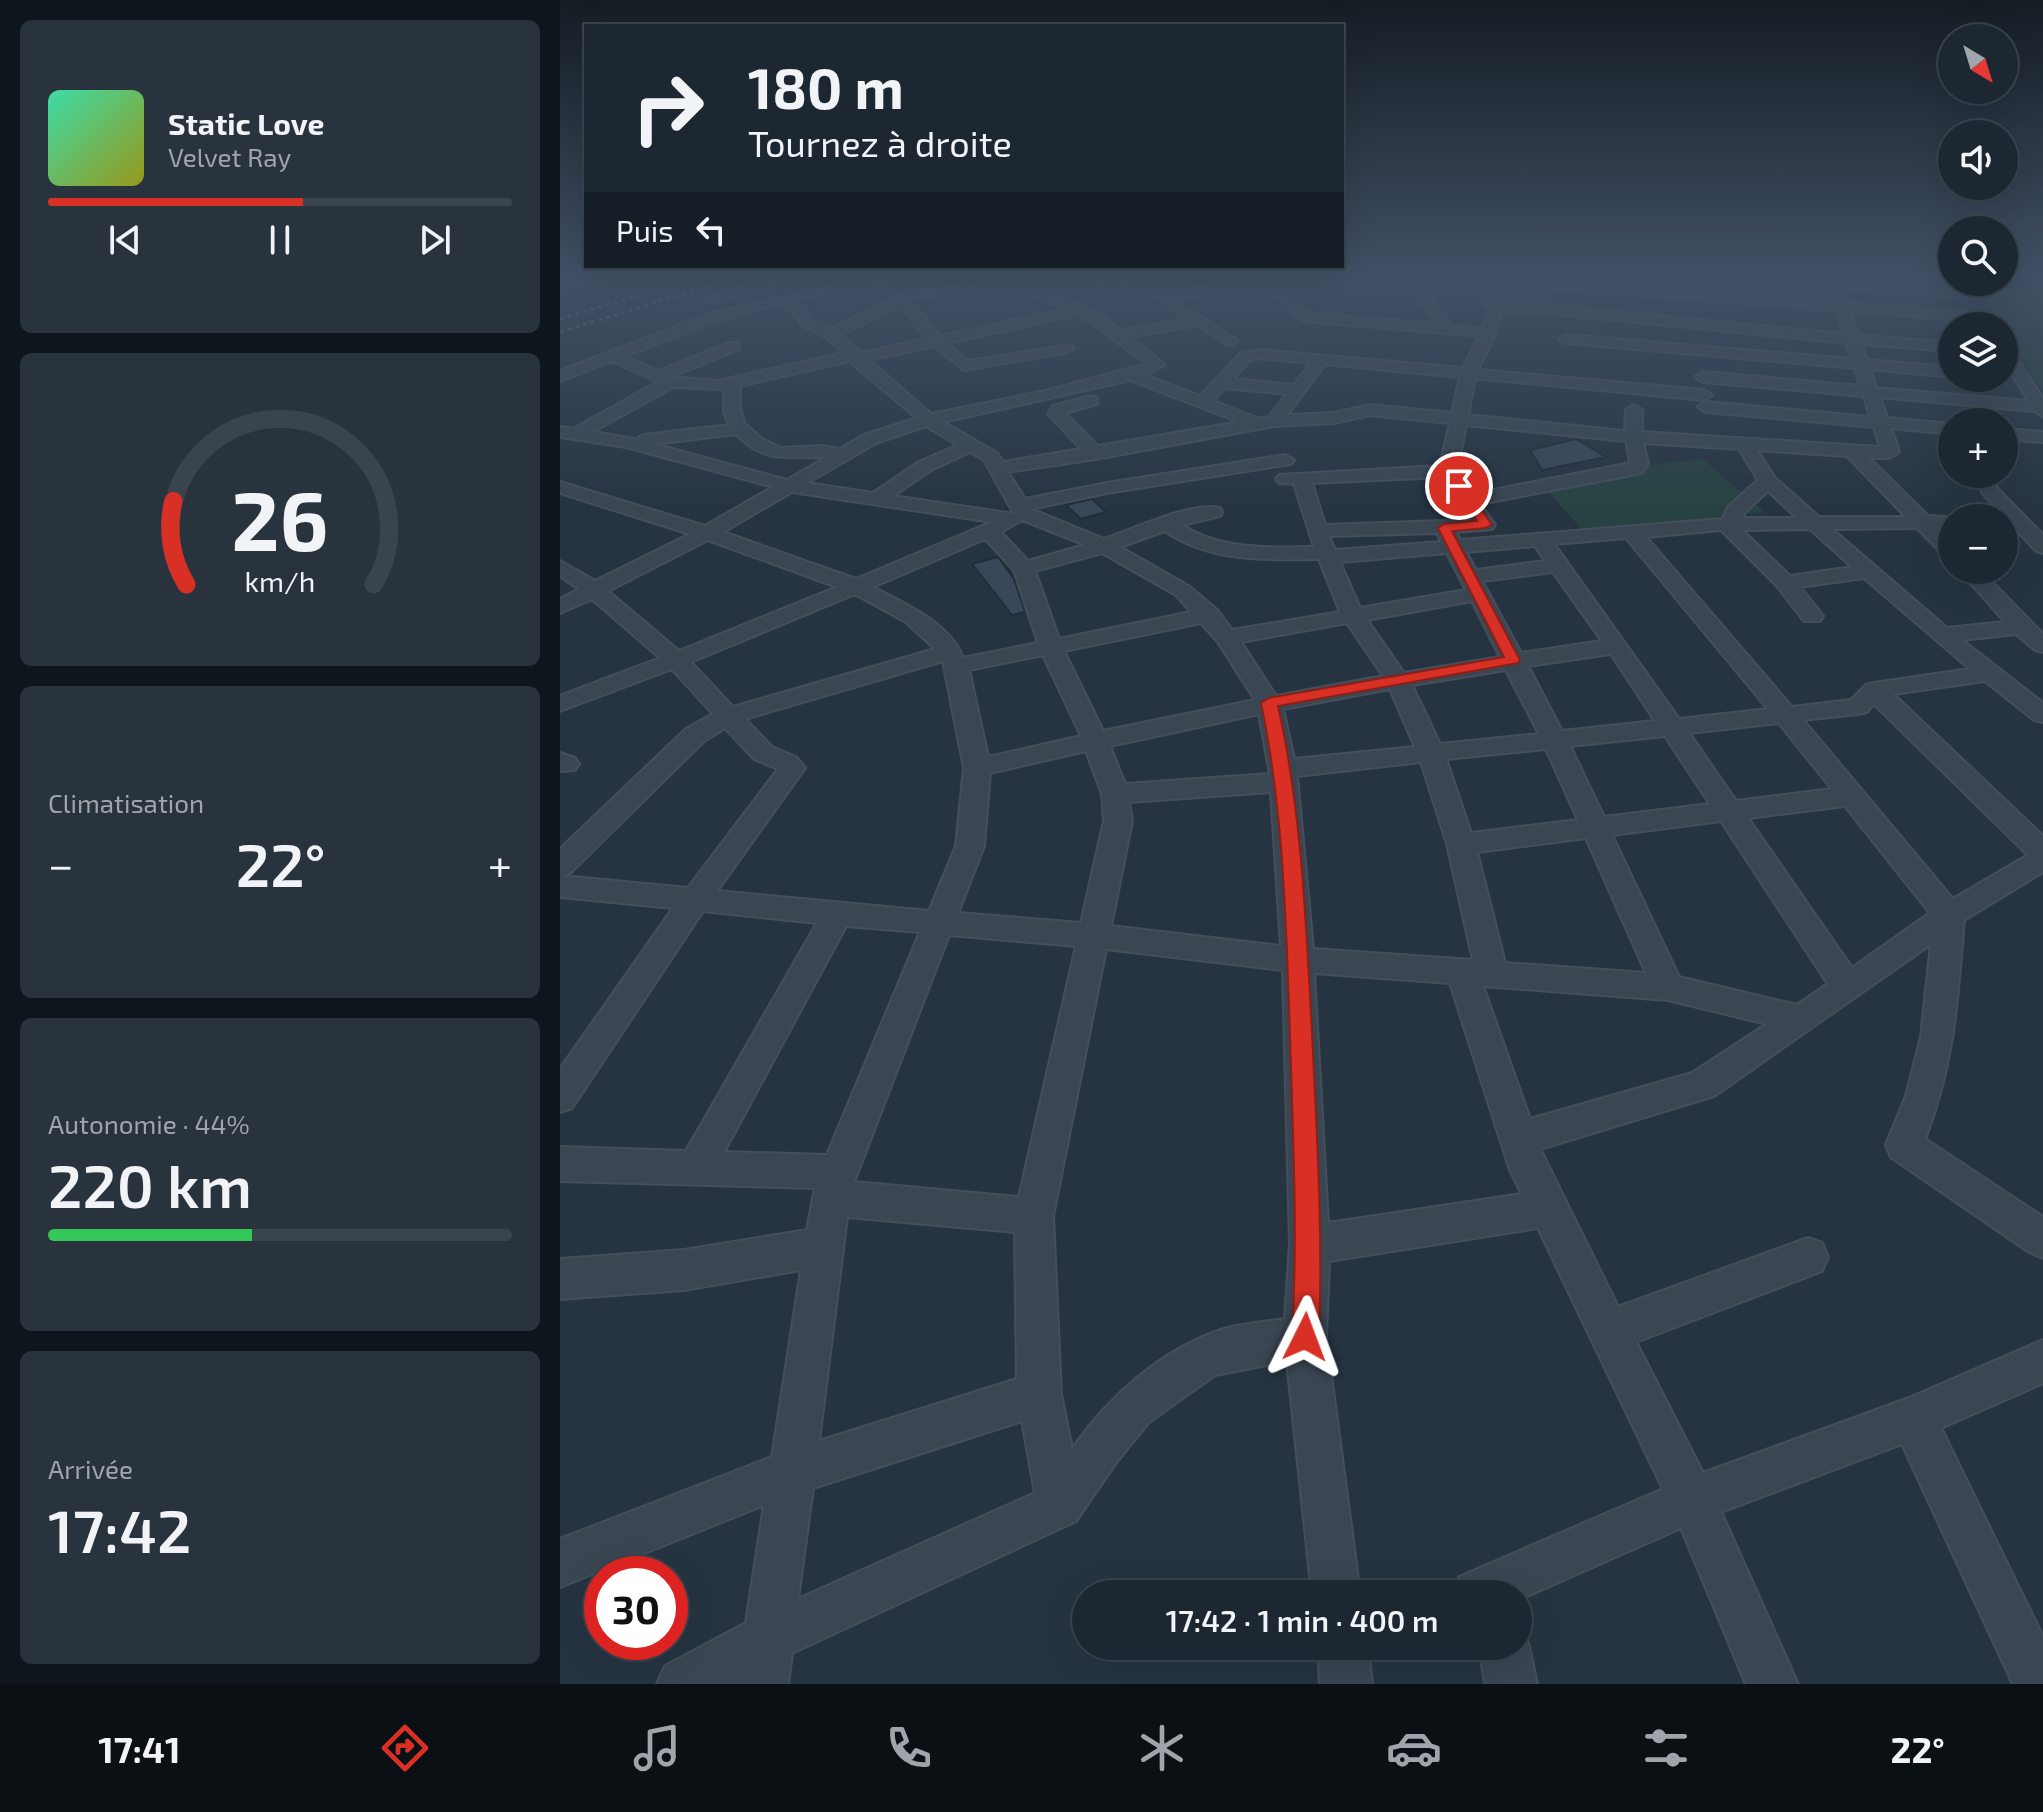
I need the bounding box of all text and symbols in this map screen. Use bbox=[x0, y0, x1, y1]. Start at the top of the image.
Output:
north arrow bbox=[1938, 24, 2018, 104]
map controls bbox=[1938, 24, 2018, 584]
text: 180 m bbox=[748, 53, 904, 120]
icon: right bbox=[616, 56, 720, 160]
text: Static Love bbox=[168, 105, 324, 141]
button: sound bbox=[1938, 120, 2018, 200]
text: Tournez à droite bbox=[748, 121, 1012, 164]
text: Velvet Ray bbox=[168, 141, 291, 172]
icon: left bbox=[689, 208, 733, 252]
text: Puis bbox=[616, 212, 673, 248]
button: search bbox=[1938, 216, 2018, 296]
icon: previous bbox=[103, 218, 147, 262]
icon: pause bbox=[258, 218, 302, 262]
icon: next bbox=[413, 218, 457, 262]
button: layers bbox=[1938, 312, 2018, 392]
button: + bbox=[1938, 408, 2018, 488]
pin bbox=[1425, 452, 1493, 520]
icon: arrive bbox=[1437, 464, 1481, 508]
text: 26 bbox=[231, 468, 329, 568]
button: − bbox=[1938, 504, 2018, 584]
text: km/h bbox=[245, 563, 315, 598]
text: Climatisation bbox=[48, 787, 204, 818]
text: 22° bbox=[236, 827, 326, 899]
text: − bbox=[48, 837, 74, 890]
text: + bbox=[488, 837, 512, 890]
text: Autonomie · 44% bbox=[48, 1108, 250, 1139]
text: 220 km bbox=[48, 1148, 252, 1220]
position arrow bbox=[1263, 1295, 1347, 1379]
text: Arrivée bbox=[48, 1453, 133, 1484]
text: 17:42 bbox=[48, 1493, 191, 1565]
speed limit sign: 30 bbox=[584, 1556, 688, 1660]
text: 17:42 · 1 min · 400 m bbox=[1166, 1602, 1438, 1638]
icon: directions bbox=[377, 1720, 433, 1776]
icon: music bbox=[629, 1720, 685, 1776]
icon: phone bbox=[881, 1720, 937, 1776]
icon: climate bbox=[1134, 1720, 1190, 1776]
icon: car bbox=[1386, 1720, 1442, 1776]
icon: filters bbox=[1638, 1720, 1694, 1776]
text: 17:41 bbox=[98, 1727, 180, 1770]
text: 22° bbox=[1891, 1727, 1945, 1770]

